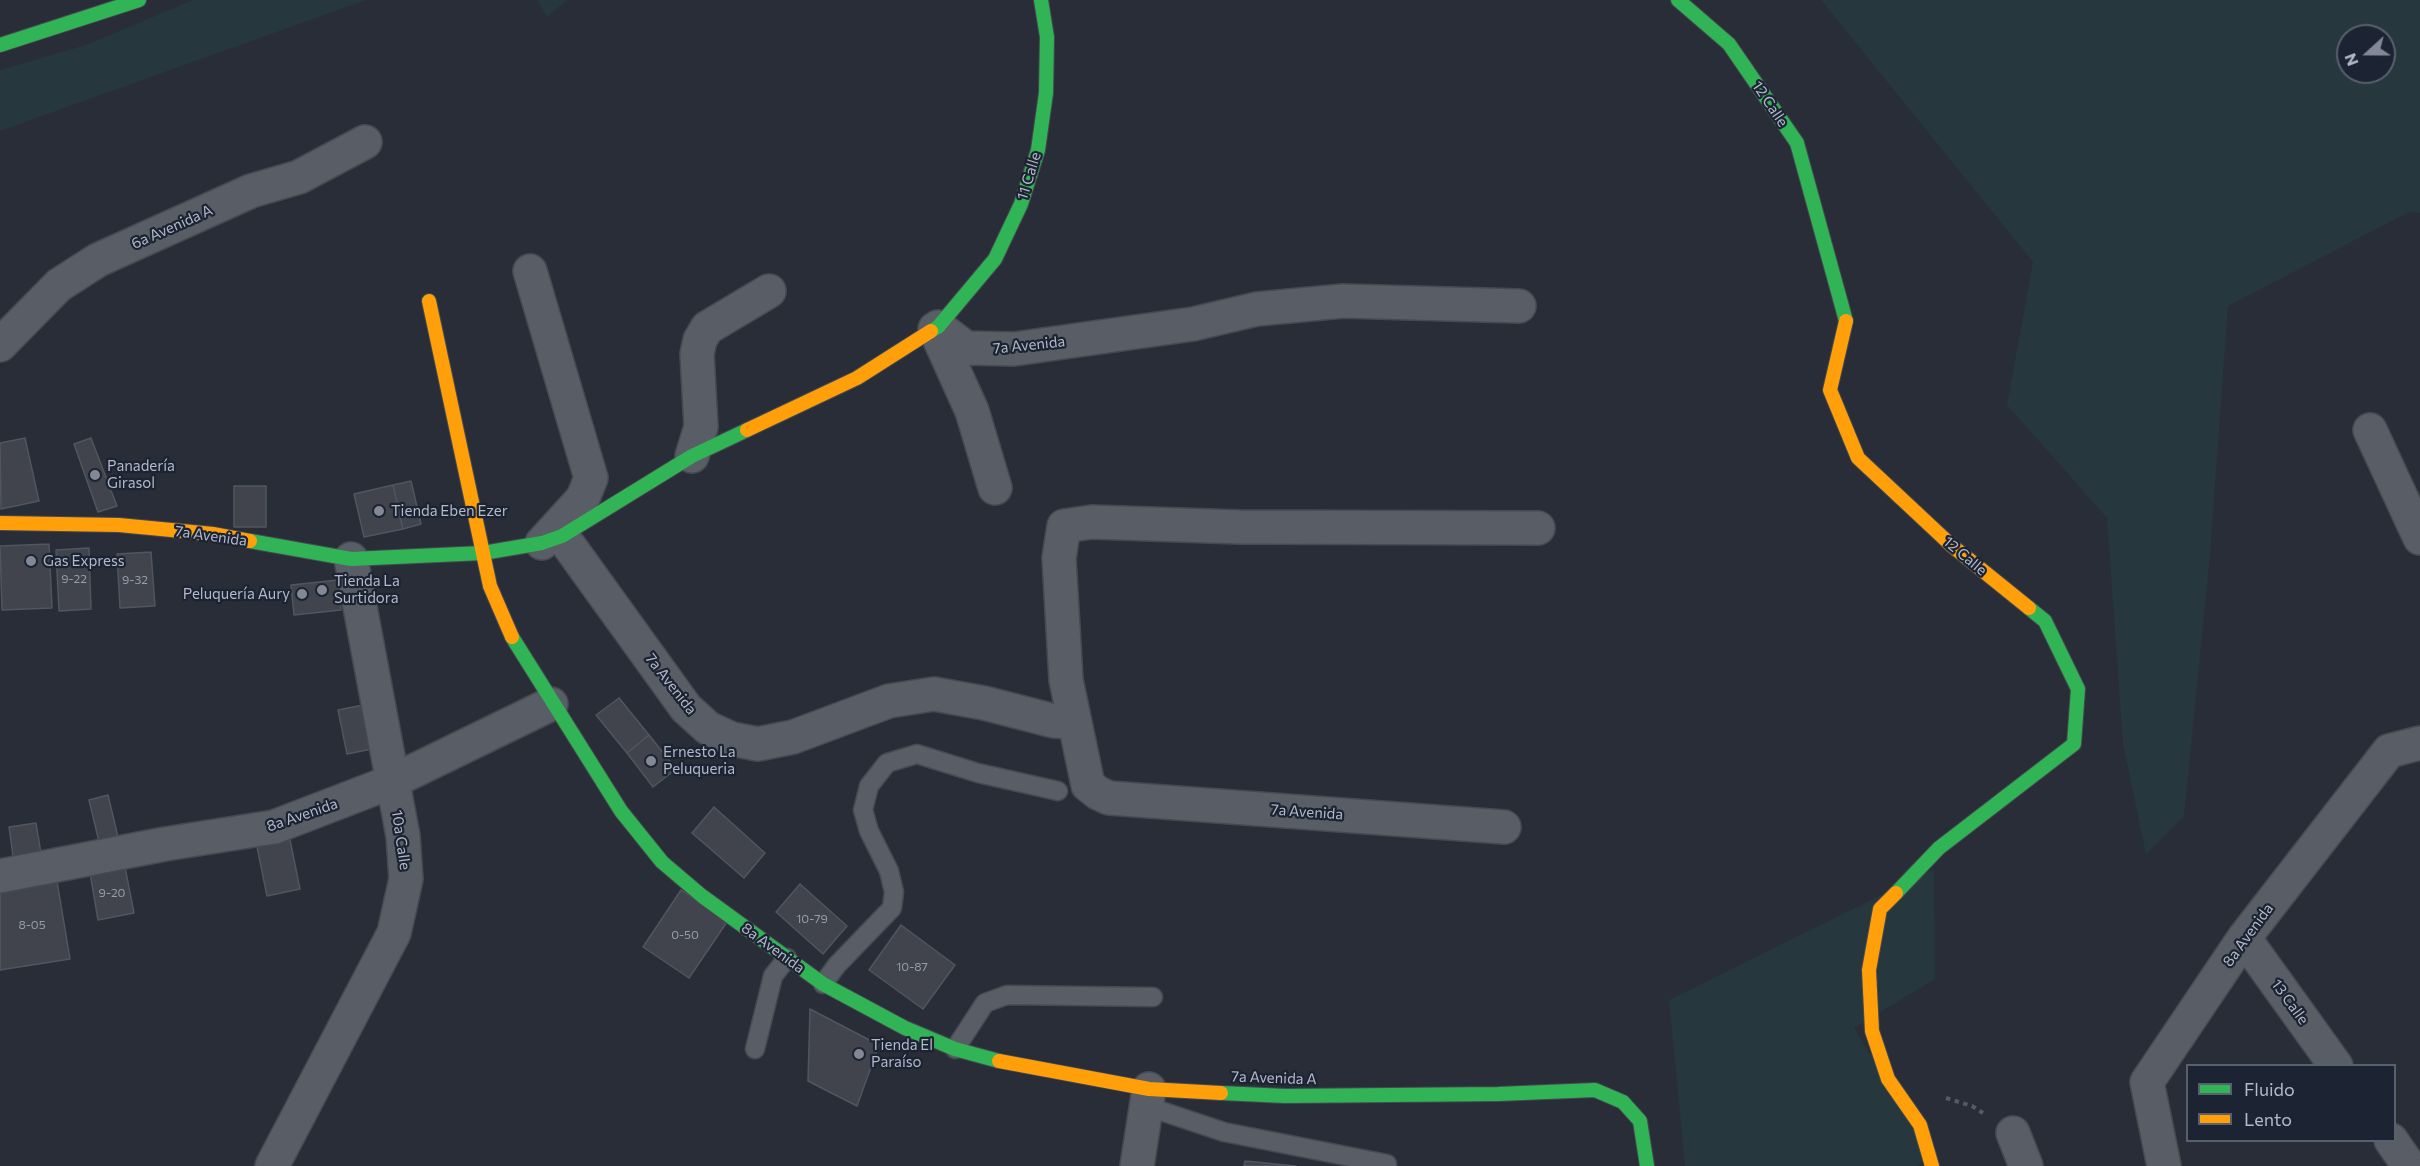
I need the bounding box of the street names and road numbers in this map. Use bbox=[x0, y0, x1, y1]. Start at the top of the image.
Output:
street label: 12 Calle bbox=[1748, 78, 1792, 130]
street label: 11 Calle bbox=[1013, 150, 1045, 202]
street label: 6a Avenida A bbox=[129, 201, 215, 253]
street label: 7a Avenida bbox=[992, 332, 1066, 358]
street label: 7a Avenida bbox=[174, 522, 248, 550]
street label: 12 Calle bbox=[1940, 533, 1990, 579]
street label: 7a Avenida bbox=[642, 650, 700, 718]
street label: 8a Avenida bbox=[264, 794, 340, 836]
street label: 7a Avenida bbox=[1270, 800, 1344, 824]
street label: 10a Calle bbox=[388, 809, 414, 871]
street label: 8a Avenida bbox=[2219, 900, 2277, 970]
street label: 8a Avenida bbox=[738, 919, 808, 977]
street label: 13 Calle bbox=[2268, 976, 2312, 1028]
street label: 7a Avenida A bbox=[1231, 1068, 1317, 1088]

